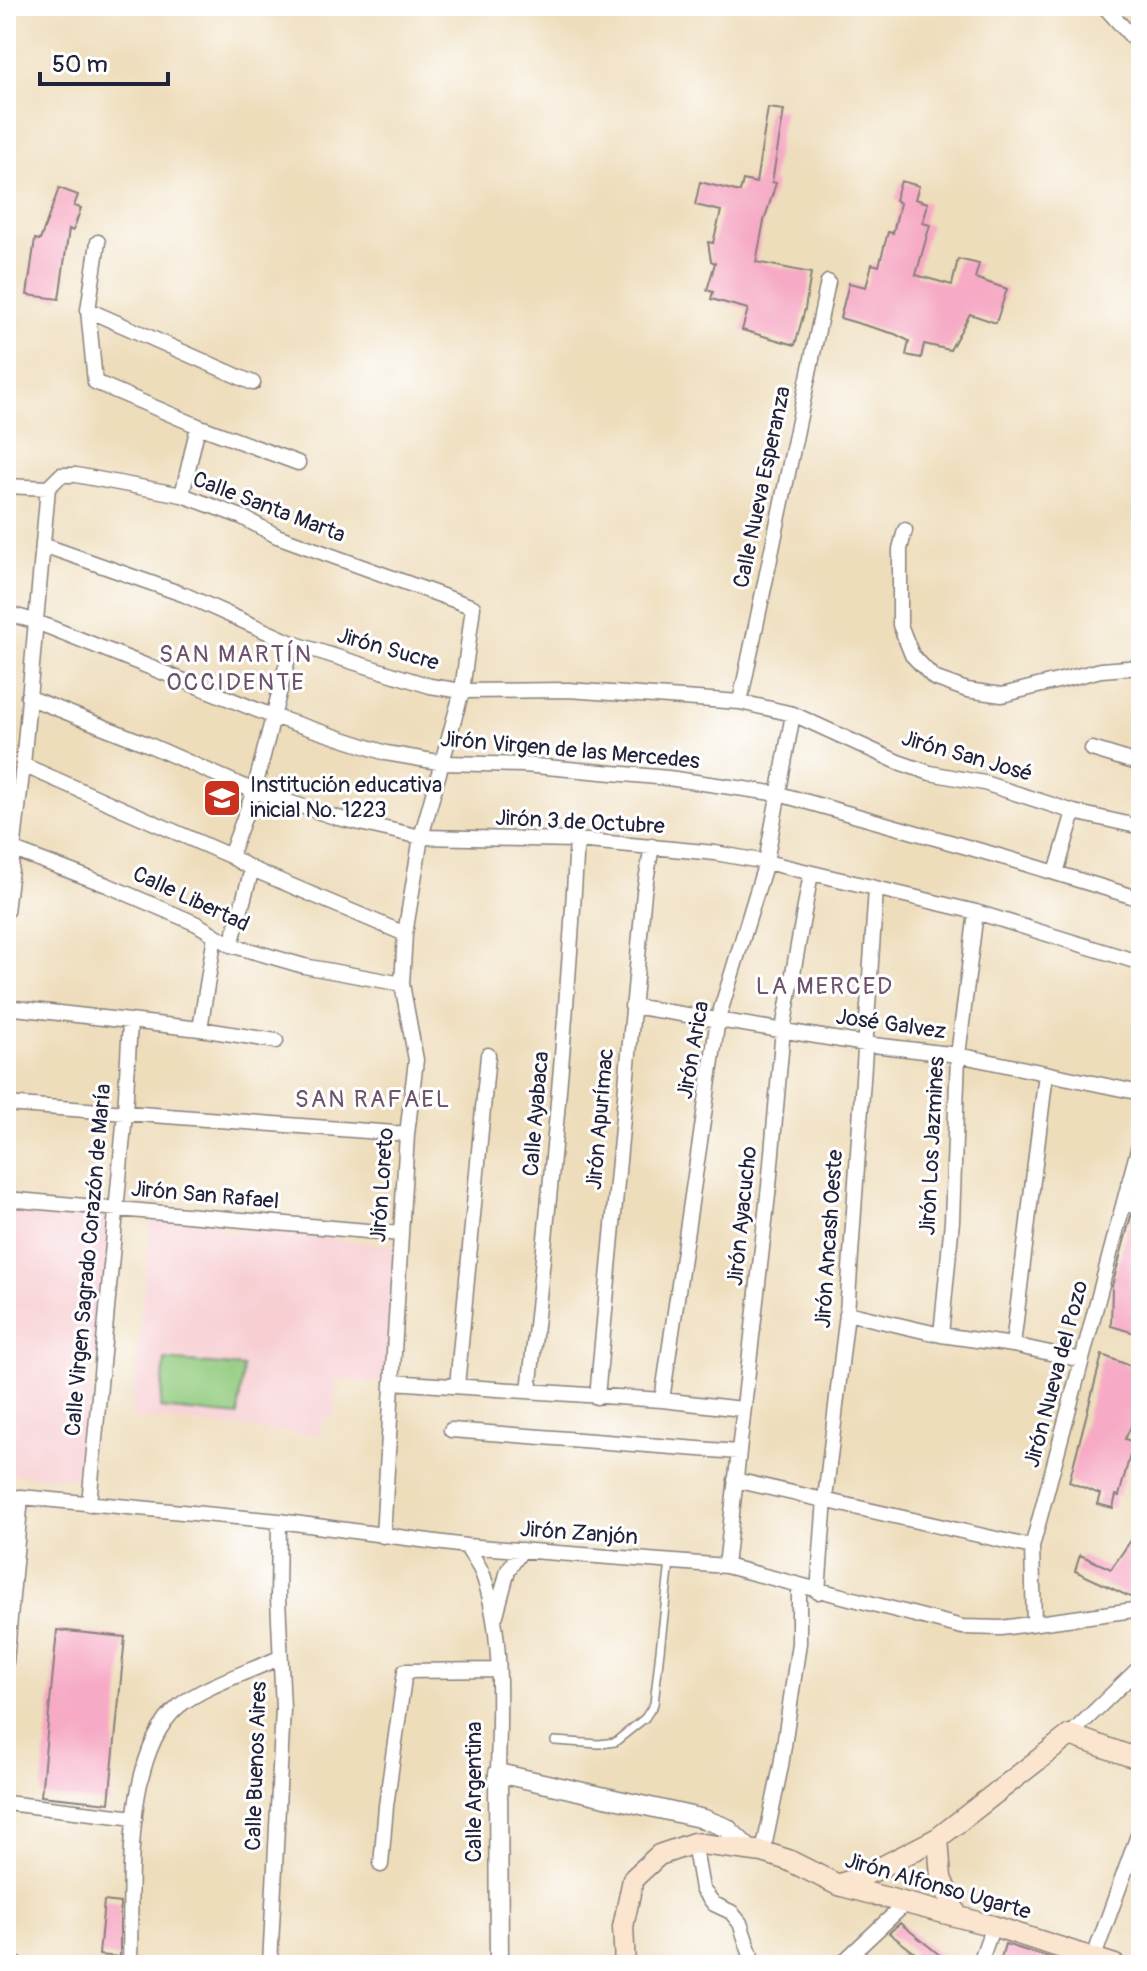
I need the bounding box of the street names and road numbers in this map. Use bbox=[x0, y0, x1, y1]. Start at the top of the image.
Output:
street label: Calle Nueva Esperanza bbox=[727, 384, 797, 590]
street label: Calle Santa Marta bbox=[189, 465, 349, 549]
street label: Jirón Sucre bbox=[334, 621, 442, 677]
street label: Jirón San José bbox=[898, 724, 1036, 788]
street label: Jirón Virgen de las Mercedes bbox=[439, 725, 701, 775]
street label: Jirón 3 de Octubre bbox=[495, 804, 665, 840]
street label: Calle Libertad bbox=[128, 860, 254, 938]
street label: Jirón Arica bbox=[671, 999, 715, 1101]
street label: José Galvez bbox=[834, 1002, 948, 1046]
street label: Jirón Apurímac bbox=[580, 1047, 620, 1191]
street label: Calle Ayabaca bbox=[517, 1050, 555, 1178]
street label: Jirón Los Jazmines bbox=[913, 1056, 951, 1236]
street label: Calle Virgen Sagrado Corazón de María bbox=[59, 1083, 117, 1437]
street label: Jirón Loreto bbox=[364, 1127, 400, 1243]
street label: Jirón Ayacucho bbox=[721, 1145, 763, 1287]
street label: Jirón Ancash Oeste bbox=[809, 1149, 849, 1329]
street label: Jirón San Rafael bbox=[130, 1175, 280, 1215]
street label: Jirón Nueva del Pozo bbox=[1018, 1277, 1094, 1471]
street label: Jirón Zanjón bbox=[519, 1515, 639, 1551]
street label: Calle Buenos Aires bbox=[239, 1681, 273, 1851]
street label: Calle Argentina bbox=[460, 1722, 488, 1862]
street label: Jirón Alfonso Ugarte bbox=[842, 1846, 1034, 1926]

